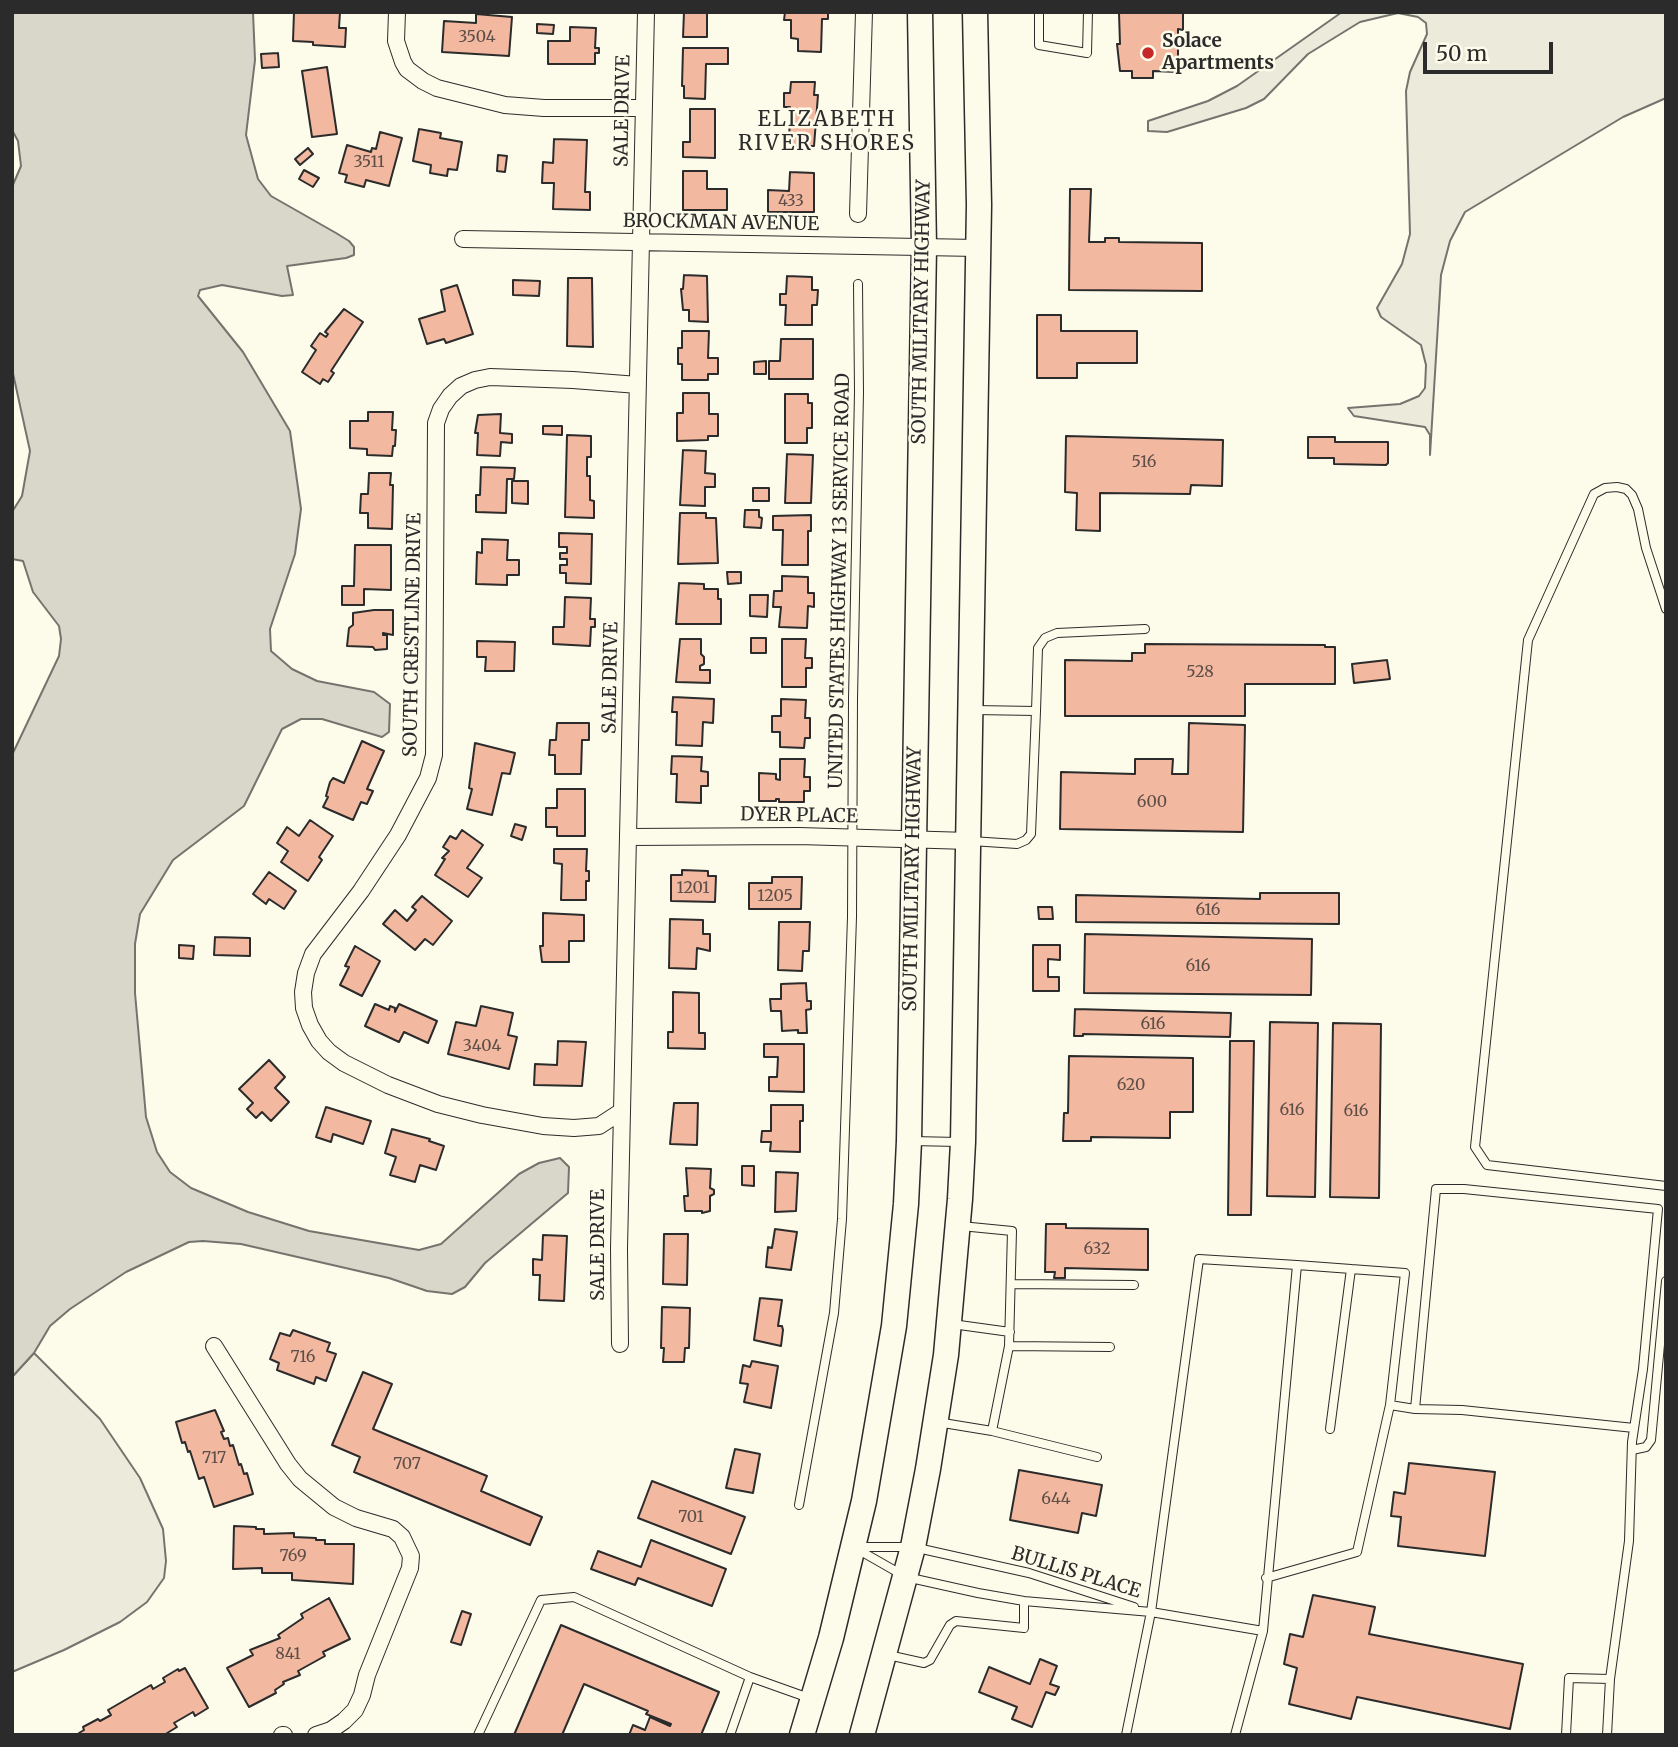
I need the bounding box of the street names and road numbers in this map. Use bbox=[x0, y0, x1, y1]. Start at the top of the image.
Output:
street label: SALE DRIVE bbox=[611, 55, 635, 167]
street label: SOUTH MILITARY HIGHWAY bbox=[908, 179, 936, 445]
street label: BROCKMAN AVENUE bbox=[623, 210, 819, 236]
street label: UNITED STATES HIGHWAY 13 SERVICE ROAD bbox=[825, 373, 855, 789]
street label: SOUTH CRESTLINE DRIVE bbox=[399, 513, 427, 757]
street label: SALE DRIVE bbox=[599, 622, 623, 734]
street label: SOUTH MILITARY HIGHWAY bbox=[899, 746, 927, 1012]
street label: DYER PLACE bbox=[740, 804, 858, 828]
street label: SALE DRIVE bbox=[588, 1189, 610, 1301]
street label: BULLIS PLACE bbox=[1009, 1542, 1143, 1604]

